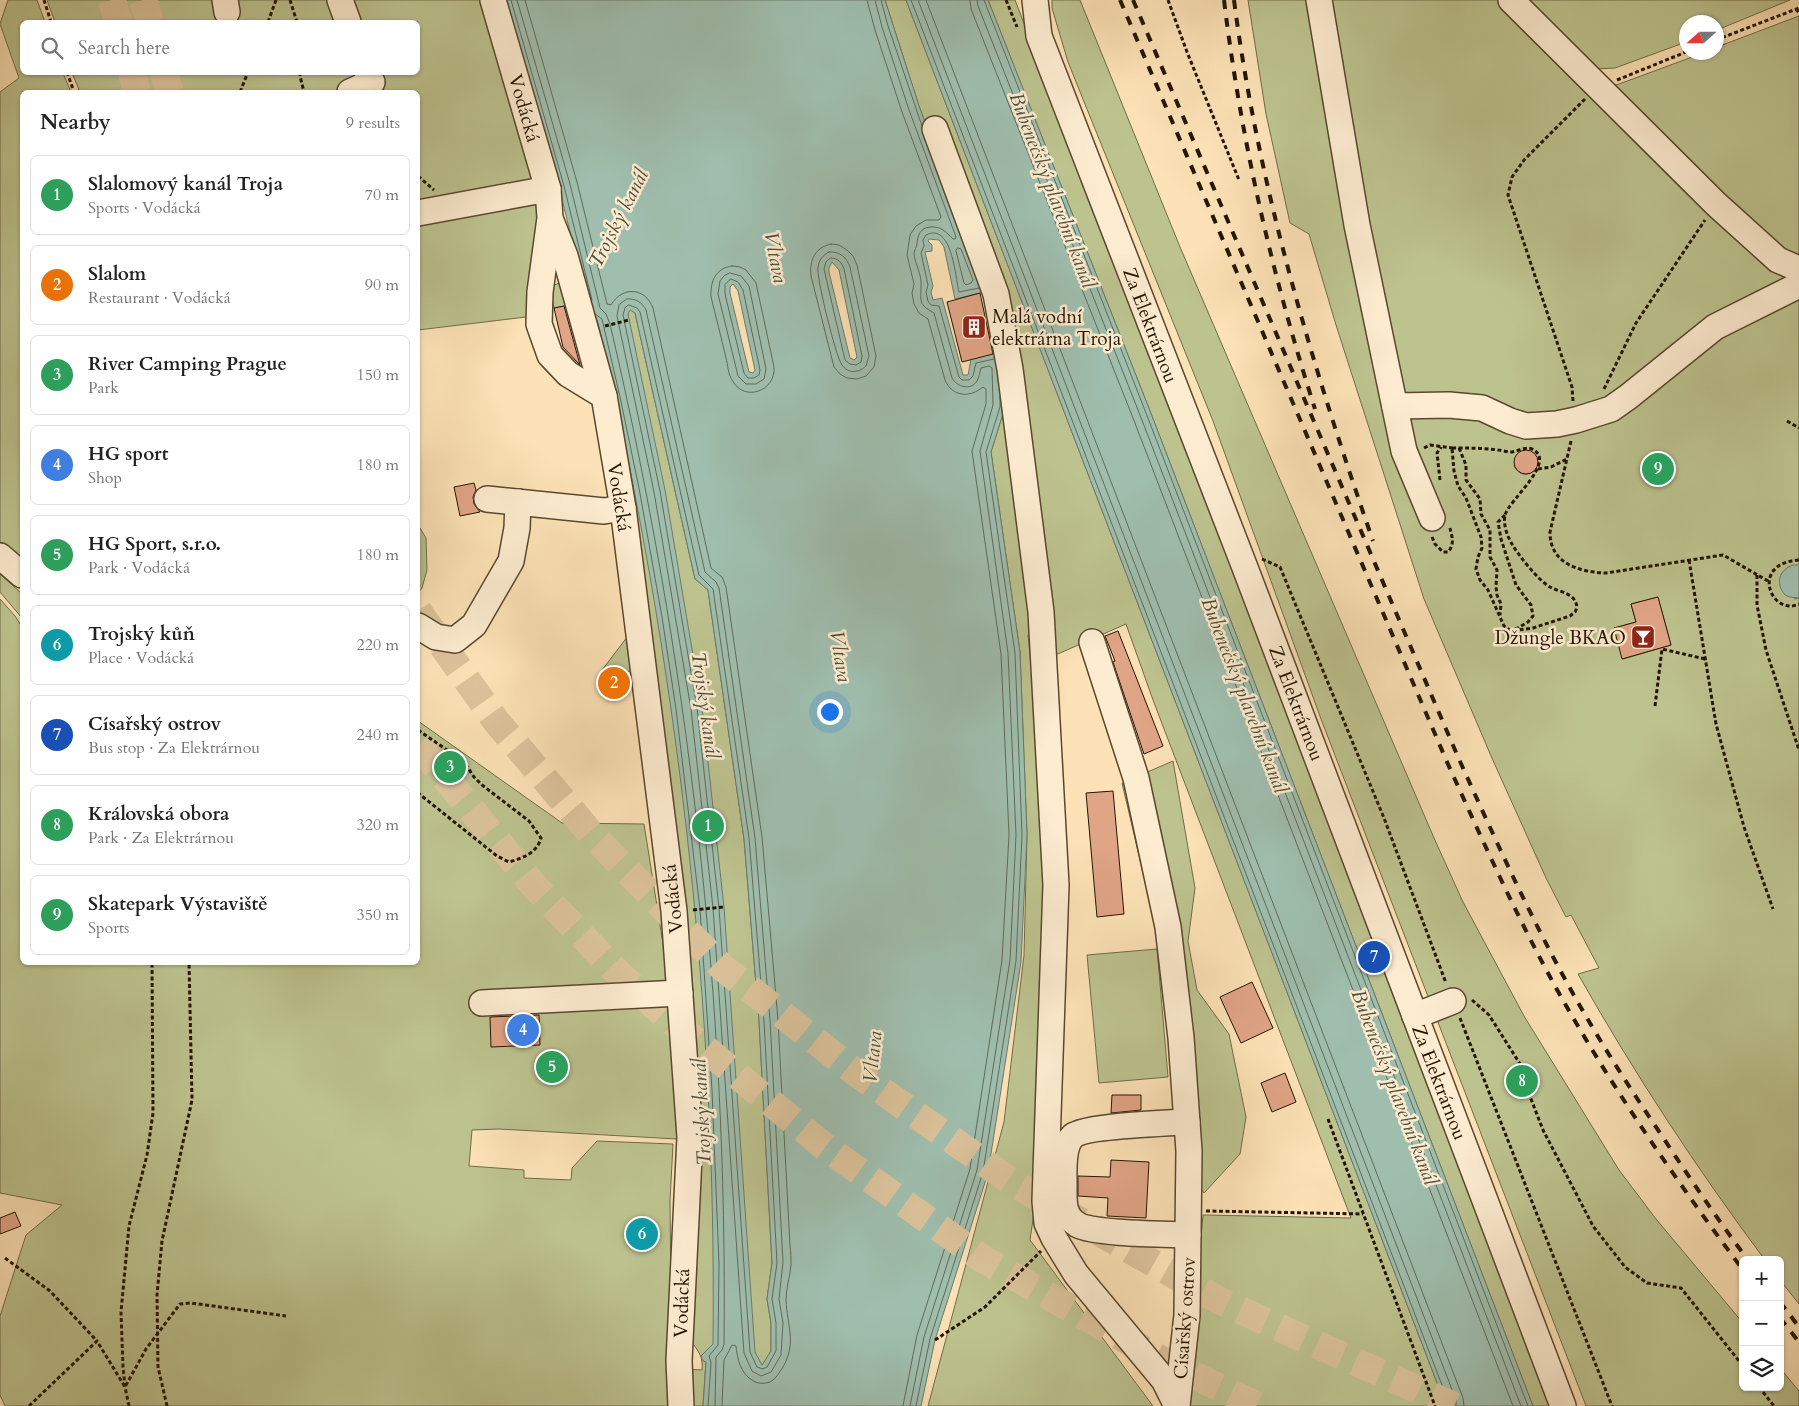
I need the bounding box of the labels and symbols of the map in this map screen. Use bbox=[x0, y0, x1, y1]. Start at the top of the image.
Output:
north arrow bbox=[1679, 15, 1724, 60]
street label: Vodácká bbox=[502, 71, 546, 145]
water label: Bubenečský plavební kanál bbox=[1003, 88, 1103, 293]
water label: Trojský kanál bbox=[582, 164, 655, 272]
water label: Vltava bbox=[757, 229, 794, 285]
street label: Za Elektrárnou bbox=[1116, 264, 1184, 387]
place label: Malá vodní elektrárna Troja bbox=[992, 304, 1121, 352]
building icon: Malá vodní elektrárna Troja bbox=[961, 314, 987, 340]
pin: 9 bbox=[1642, 450, 1674, 488]
street label: Vodácká bbox=[601, 461, 637, 534]
water label: Bubenečský plavební kanál bbox=[1195, 593, 1295, 798]
bar icon: Džungle BKAO bbox=[1630, 624, 1656, 650]
place label: Džungle BKAO bbox=[1495, 625, 1626, 651]
water label: Vltava bbox=[823, 628, 858, 684]
street label: Za Elektrárnou bbox=[1262, 642, 1330, 765]
water label: Trojský kanál bbox=[685, 650, 726, 761]
pin: 2 bbox=[598, 664, 630, 702]
your location bbox=[817, 699, 843, 725]
pin: 3 bbox=[434, 748, 466, 786]
pin: 1 bbox=[692, 807, 724, 845]
street label: Vodácká bbox=[656, 863, 690, 935]
pin: 7 bbox=[1358, 938, 1390, 976]
water label: Bubenečský plavební kanál bbox=[1345, 985, 1445, 1190]
pin: 4 bbox=[507, 1011, 539, 1049]
street label: Za Elektrárnou bbox=[1405, 1021, 1473, 1144]
water label: Vltava bbox=[856, 1030, 889, 1084]
pin: 5 bbox=[536, 1048, 568, 1086]
water label: Trojský kanál bbox=[685, 1057, 718, 1166]
pin: 8 bbox=[1506, 1062, 1538, 1100]
pin: 6 bbox=[626, 1215, 658, 1253]
street label: Císařský ostrov bbox=[1168, 1256, 1202, 1380]
street label: Vodácká bbox=[668, 1268, 696, 1338]

